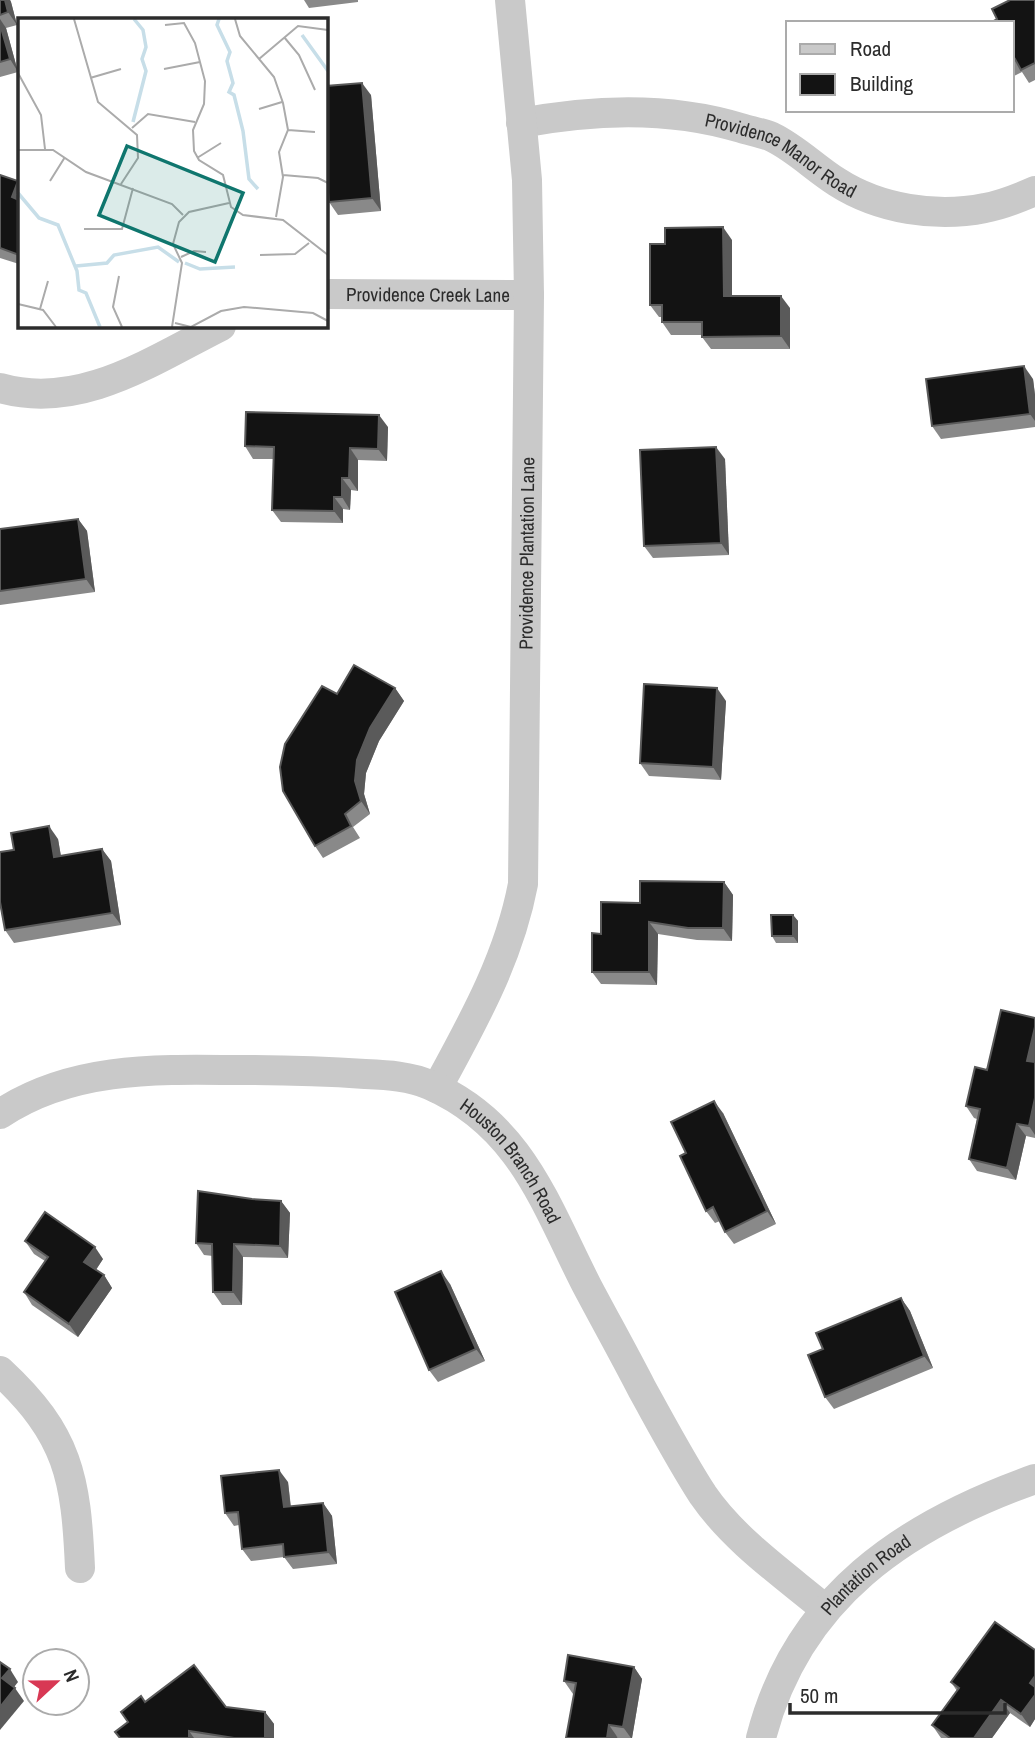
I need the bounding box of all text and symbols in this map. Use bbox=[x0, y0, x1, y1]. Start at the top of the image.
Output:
inset map bbox=[18, 18, 327, 327]
legend bbox=[786, 21, 1014, 112]
text: Road bbox=[850, 34, 891, 63]
text: Building bbox=[850, 69, 914, 98]
street label: Providence Manor Road bbox=[703, 106, 861, 204]
street label: Providence Creek Lane bbox=[346, 281, 510, 308]
street label: Providence Plantation Lane bbox=[512, 457, 540, 650]
street label: Houston Branch Road bbox=[455, 1092, 567, 1228]
street label: Plantation Road bbox=[814, 1528, 915, 1621]
north arrow bbox=[21, 1647, 91, 1717]
text: N bbox=[58, 1666, 86, 1686]
scale bar bbox=[790, 1672, 1005, 1716]
text: 50 m bbox=[800, 1681, 838, 1710]

